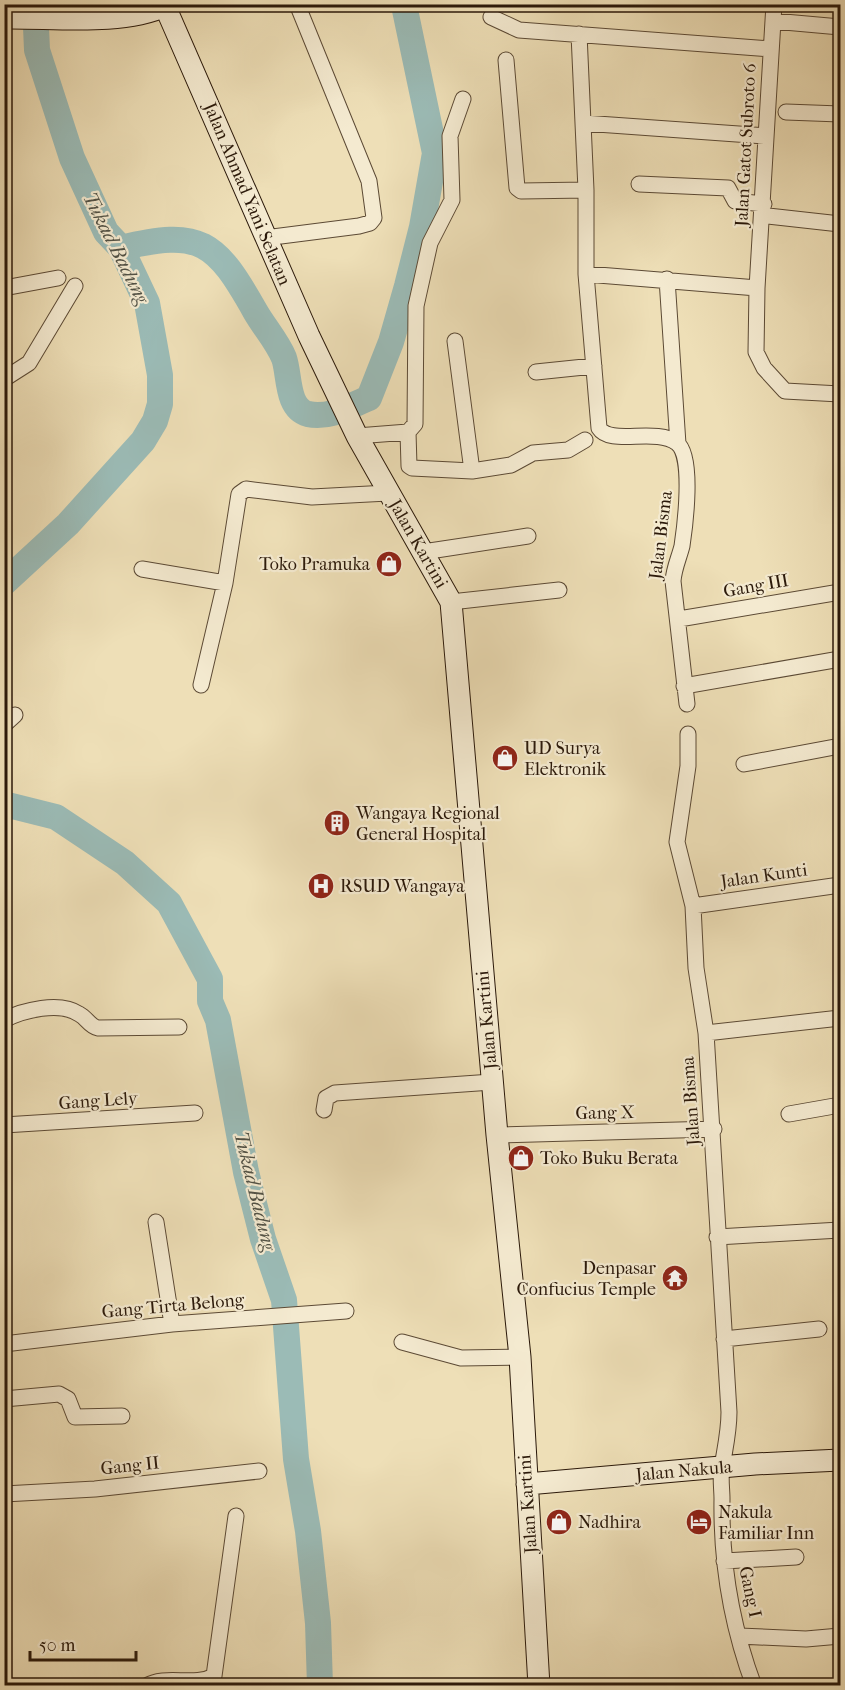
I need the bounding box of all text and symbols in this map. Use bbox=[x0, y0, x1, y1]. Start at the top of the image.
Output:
street label: Jalan Gatot Subroto 6 bbox=[731, 63, 761, 229]
street label: Jalan Ahmad Yani Selatan bbox=[198, 98, 295, 289]
water label: Tukad Badung bbox=[78, 188, 155, 309]
street label: Jalan Bisma bbox=[645, 489, 677, 583]
street label: Jalan Kartini bbox=[383, 494, 452, 593]
shop icon: Toko Pramuka bbox=[374, 549, 404, 579]
place label: Toko Pramuka bbox=[259, 554, 371, 575]
street label: Gang III bbox=[722, 570, 790, 602]
place label: UD Surya Elektronik bbox=[524, 738, 607, 780]
shop icon: UD Surya Elektronik bbox=[490, 743, 520, 773]
place label: Wangaya Regional General Hospital bbox=[355, 803, 500, 845]
building icon: Wangaya Regional General Hospital bbox=[322, 808, 352, 838]
street label: Jalan Kunti bbox=[717, 859, 809, 893]
hospital icon: RSUD Wangaya bbox=[306, 871, 336, 901]
place label: RSUD Wangaya bbox=[340, 876, 465, 897]
street label: Jalan Kartini bbox=[472, 969, 502, 1072]
street label: Jalan Bisma bbox=[677, 1055, 705, 1148]
street label: Gang Lely bbox=[58, 1088, 140, 1114]
street label: Gang X bbox=[575, 1102, 635, 1124]
water label: Tukad Badung bbox=[229, 1129, 281, 1254]
shop icon: Toko Buku Berata bbox=[506, 1143, 536, 1173]
place label: Toko Buku Berata bbox=[540, 1148, 679, 1169]
place label: Denpasar Confucius Temple bbox=[517, 1258, 656, 1300]
temple icon: Denpasar Confucius Temple bbox=[660, 1263, 690, 1293]
street label: Gang Tirta Belong bbox=[101, 1289, 245, 1323]
street label: Gang II bbox=[100, 1452, 160, 1480]
street label: Jalan Kartini bbox=[514, 1453, 542, 1556]
street label: Jalan Nakula bbox=[633, 1456, 734, 1486]
place label: Nakula Familiar Inn bbox=[718, 1502, 815, 1544]
shop icon: Nadhira bbox=[544, 1507, 574, 1537]
hotel icon: Nakula Familiar Inn bbox=[684, 1507, 714, 1537]
place label: Nadhira bbox=[578, 1512, 641, 1533]
street label: Gang I bbox=[734, 1564, 766, 1620]
scale bar bbox=[30, 1624, 136, 1662]
text: 50 m bbox=[39, 1635, 76, 1656]

